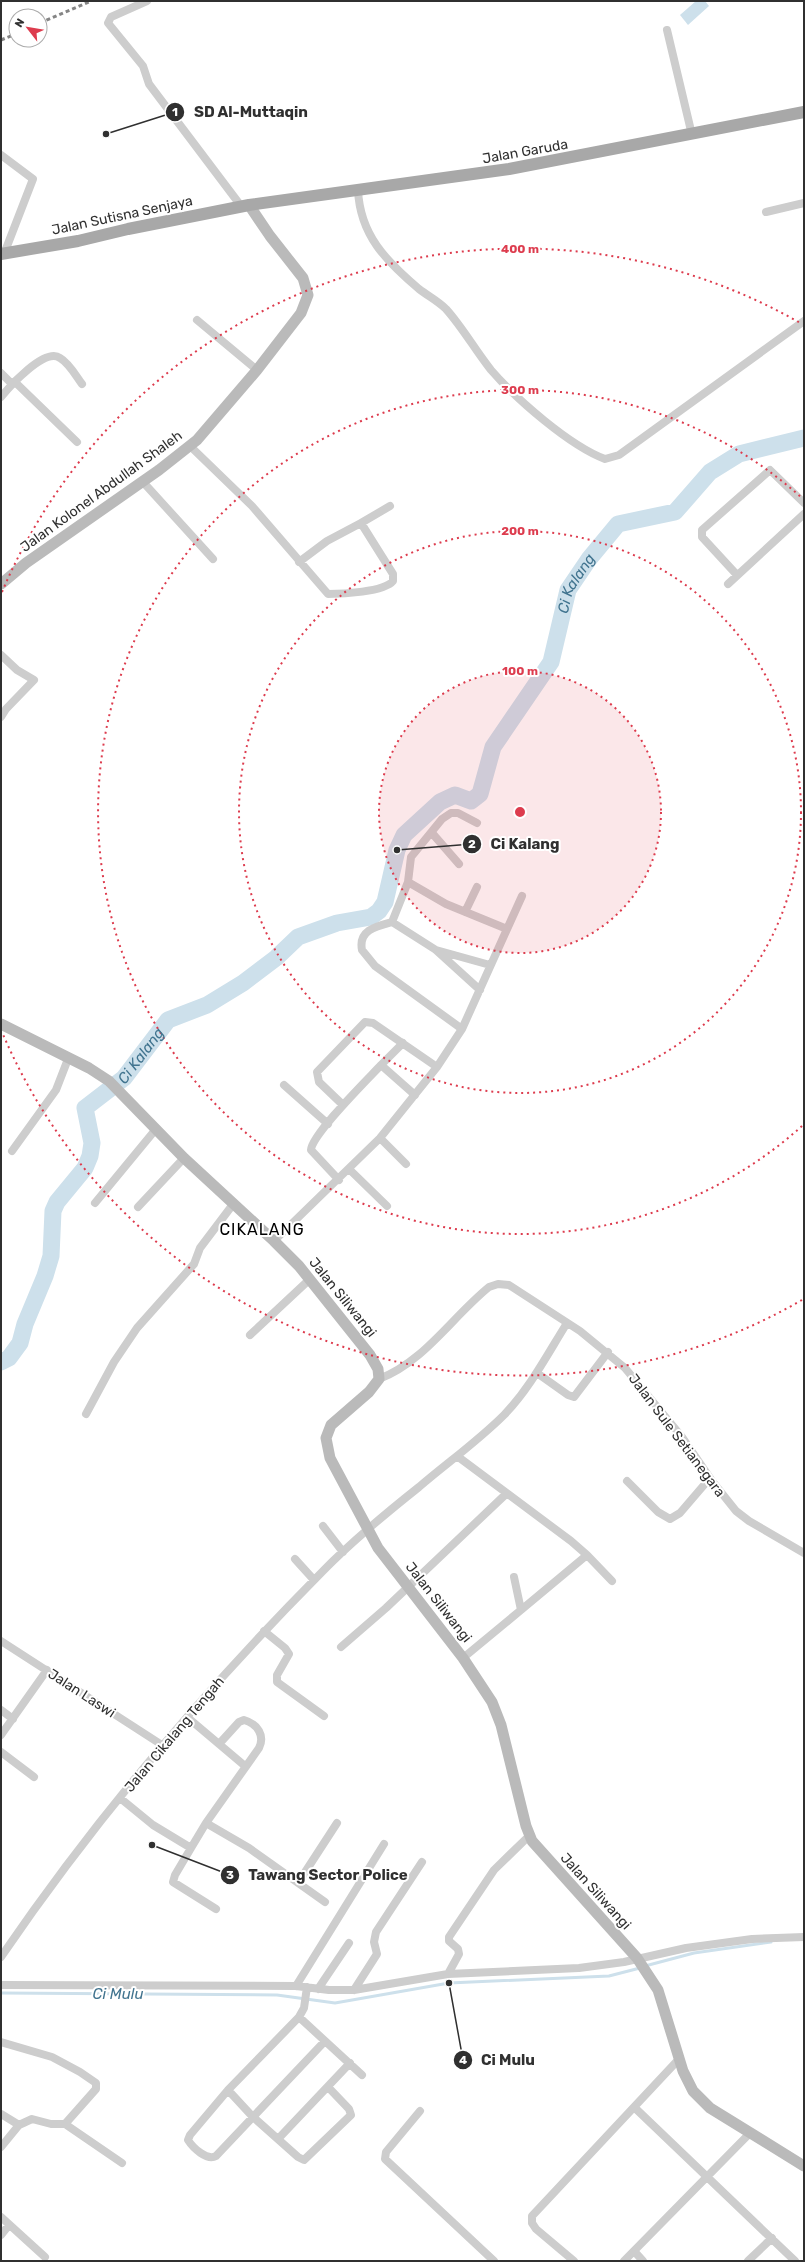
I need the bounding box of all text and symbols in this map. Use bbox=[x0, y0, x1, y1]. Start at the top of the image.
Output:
north arrow bbox=[8, 8, 48, 48]
text: N bbox=[12, 16, 28, 30]
callout: SD Al-Muttaqin bbox=[165, 98, 316, 125]
text: SD Al-Muttaqin bbox=[194, 103, 308, 121]
text: 1 bbox=[172, 105, 178, 119]
street label: Jalan Garuda bbox=[481, 136, 569, 167]
street label: Jalan Sutisna Senjaya bbox=[50, 192, 194, 239]
text: 400 m bbox=[501, 242, 539, 256]
text: 300 m bbox=[501, 383, 539, 397]
street label: Jalan Kolonel Abdullah Shaleh bbox=[17, 427, 185, 556]
text: 200 m bbox=[501, 524, 539, 538]
water label: Ci Kalang bbox=[554, 550, 599, 615]
text: 100 m bbox=[502, 664, 538, 678]
centre of rings bbox=[513, 805, 527, 819]
callout: Ci Kalang bbox=[462, 831, 567, 858]
text: Ci Kalang bbox=[490, 835, 560, 853]
text: 2 bbox=[468, 837, 476, 851]
water label: Ci Kalang bbox=[114, 1024, 168, 1087]
district label: CIKALANG bbox=[219, 1220, 305, 1239]
street label: Jalan Siliwangi bbox=[305, 1254, 380, 1341]
street label: Jalan Sule Setianegara bbox=[625, 1370, 728, 1500]
street label: Jalan Siliwangi bbox=[402, 1559, 475, 1646]
street label: Jalan Laswi bbox=[45, 1665, 119, 1721]
street label: Jalan Cikalang Tengah bbox=[121, 1673, 228, 1796]
street label: Jalan Siliwangi bbox=[557, 1849, 635, 1933]
callout: Tawang Sector Police bbox=[220, 1861, 416, 1888]
text: Tawang Sector Police bbox=[248, 1866, 408, 1884]
text: 3 bbox=[226, 1868, 234, 1882]
water label: Ci Mulu bbox=[92, 1985, 144, 2003]
callout: Ci Mulu bbox=[453, 2047, 543, 2074]
text: Ci Mulu bbox=[481, 2051, 535, 2069]
text: 4 bbox=[459, 2053, 467, 2067]

